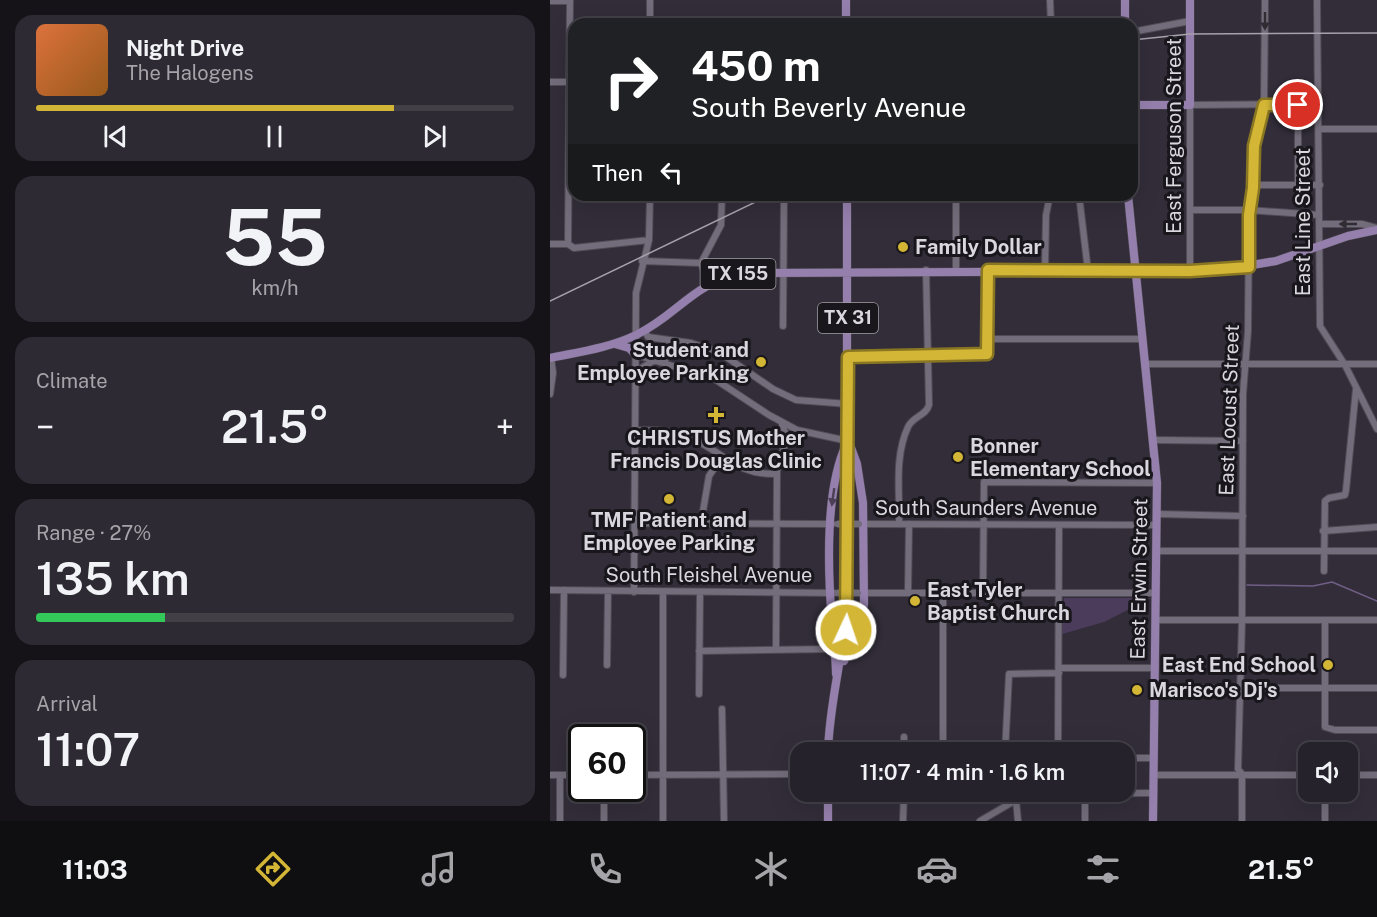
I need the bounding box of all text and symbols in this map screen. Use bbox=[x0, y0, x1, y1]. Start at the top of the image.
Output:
one-way arrow bbox=[1260, 12, 1269, 31]
text: Night Drive bbox=[126, 35, 244, 61]
street label: East Ferguson Street bbox=[1162, 38, 1186, 234]
text: 450 m bbox=[691, 41, 821, 90]
icon: right bbox=[592, 42, 670, 120]
text: The Halogens bbox=[126, 61, 254, 85]
pin bbox=[1272, 79, 1323, 130]
icon: arrive bbox=[1281, 88, 1314, 121]
text: South Beverly Avenue bbox=[691, 91, 966, 123]
icon: previous bbox=[99, 120, 132, 153]
icon: pause bbox=[258, 120, 291, 153]
icon: next bbox=[418, 120, 451, 153]
street label: East Line Street bbox=[1291, 148, 1315, 296]
icon: left bbox=[655, 156, 688, 189]
text: Then bbox=[592, 160, 643, 186]
text: 55 bbox=[222, 191, 328, 283]
one-way arrow bbox=[1339, 219, 1358, 229]
place label: Family Dollar bbox=[915, 235, 1042, 259]
marker: Family Dollar bbox=[896, 240, 910, 254]
road number: TX 155 bbox=[700, 259, 775, 289]
text: km/h bbox=[251, 276, 299, 300]
road number: TX 31 bbox=[818, 303, 878, 333]
street label: East Locust Street bbox=[1214, 324, 1244, 496]
place label: Student and Employee Parking bbox=[577, 338, 749, 385]
marker: Student and Employee Parking bbox=[754, 355, 768, 369]
text: Climate bbox=[36, 369, 108, 393]
text: 21.5° bbox=[221, 400, 329, 453]
marker: CHRISTUS Mother Francis Douglas Clinic bbox=[707, 406, 725, 424]
text: − bbox=[36, 408, 54, 446]
text: + bbox=[496, 408, 514, 446]
place label: CHRISTUS Mother Francis Douglas Clinic bbox=[610, 426, 822, 473]
place label: Bonner Elementary School bbox=[970, 434, 1151, 481]
marker: Bonner Elementary School bbox=[951, 450, 965, 464]
one-way arrow bbox=[828, 488, 837, 507]
marker: TMF Patient and Employee Parking bbox=[662, 492, 676, 506]
street label: South Saunders Avenue bbox=[875, 496, 1097, 520]
street label: East Erwin Street bbox=[1126, 498, 1152, 660]
place label: TMF Patient and Employee Parking bbox=[583, 508, 755, 555]
text: Range · 27% bbox=[36, 521, 151, 545]
text: 135 km bbox=[36, 552, 190, 605]
street label: South Fleishel Avenue bbox=[606, 563, 812, 587]
place label: East Tyler Baptist Church bbox=[927, 578, 1070, 625]
marker: East Tyler Baptist Church bbox=[908, 594, 922, 608]
position arrow bbox=[814, 598, 878, 662]
place label: East End School bbox=[1162, 653, 1316, 677]
marker: East End School bbox=[1321, 658, 1335, 672]
place label: Marisco's Dj's bbox=[1149, 678, 1277, 702]
marker: Marisco's Dj's bbox=[1130, 683, 1144, 697]
text: Arrival bbox=[36, 692, 98, 716]
text: 11:07 bbox=[36, 723, 140, 776]
speed limit sign: 60 bbox=[568, 724, 646, 802]
map controls bbox=[1298, 742, 1358, 802]
button: sound bbox=[1298, 742, 1358, 802]
text: 11:07 · 4 min · 1.6 km bbox=[860, 759, 1065, 785]
icon: directions bbox=[252, 848, 294, 890]
icon: music bbox=[418, 848, 460, 890]
icon: phone bbox=[584, 848, 626, 890]
icon: climate bbox=[750, 848, 792, 890]
icon: car bbox=[916, 848, 958, 890]
icon: filters bbox=[1082, 848, 1124, 890]
text: 11:03 bbox=[62, 853, 128, 885]
text: 21.5° bbox=[1248, 853, 1315, 885]

